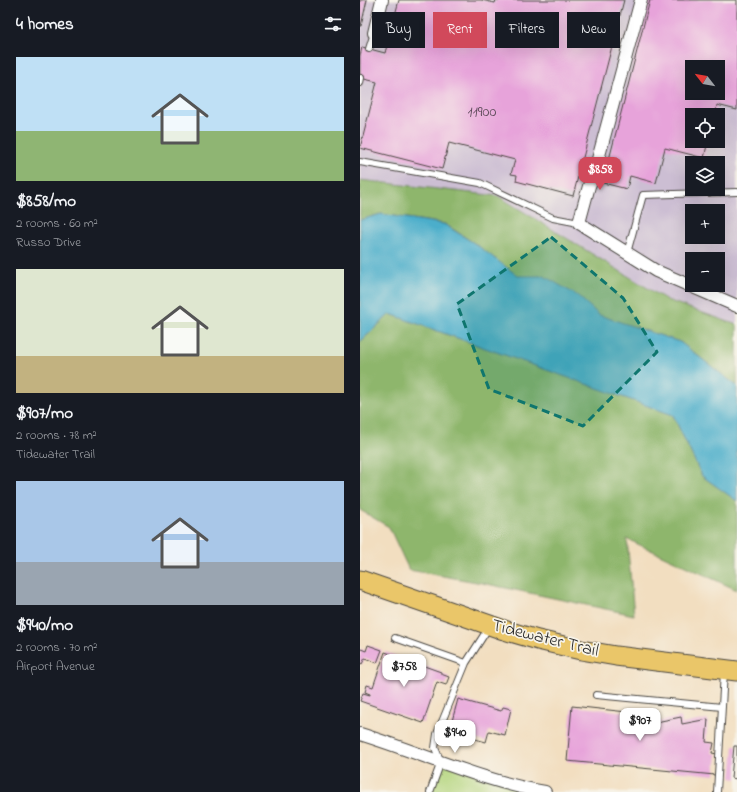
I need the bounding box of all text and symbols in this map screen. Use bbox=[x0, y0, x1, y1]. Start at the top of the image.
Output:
text: 4 homes bbox=[16, 12, 74, 37]
chip: Buy bbox=[372, 12, 425, 48]
chip: Rent bbox=[433, 12, 487, 48]
chip: Filters bbox=[495, 12, 559, 48]
chip: New bbox=[567, 12, 620, 48]
icon: filters bbox=[322, 13, 344, 35]
north arrow bbox=[685, 60, 725, 100]
map controls bbox=[685, 60, 725, 292]
icon: home bbox=[144, 83, 216, 155]
house number: 11900 bbox=[468, 100, 496, 124]
button: locate bbox=[685, 108, 725, 148]
button: layers bbox=[685, 156, 725, 196]
pin: $858 bbox=[576, 157, 624, 191]
text: $858 bbox=[587, 160, 613, 179]
text: $858/mo bbox=[16, 189, 76, 214]
button: + bbox=[685, 204, 725, 244]
text: 2 rooms · 60 m² bbox=[16, 214, 98, 233]
text: Russo Drive bbox=[16, 233, 81, 252]
button: − bbox=[685, 252, 725, 292]
icon: home bbox=[144, 295, 216, 367]
text: $907/mo bbox=[16, 401, 73, 426]
text: 2 rooms · 78 m² bbox=[16, 426, 97, 445]
text: Tidewater Trail bbox=[16, 445, 95, 464]
icon: home bbox=[144, 507, 216, 579]
text: $940/mo bbox=[16, 613, 73, 638]
street label: Tidewater Trail bbox=[489, 613, 601, 665]
text: 2 rooms · 70 m² bbox=[16, 638, 97, 657]
pin: $758 bbox=[380, 654, 428, 688]
text: Airport Avenue bbox=[16, 657, 95, 676]
text: $758 bbox=[391, 657, 417, 676]
pin: $907 bbox=[616, 708, 664, 742]
text: $907 bbox=[629, 711, 651, 730]
pin: $940 bbox=[431, 720, 479, 754]
text: $940 bbox=[444, 723, 466, 742]

